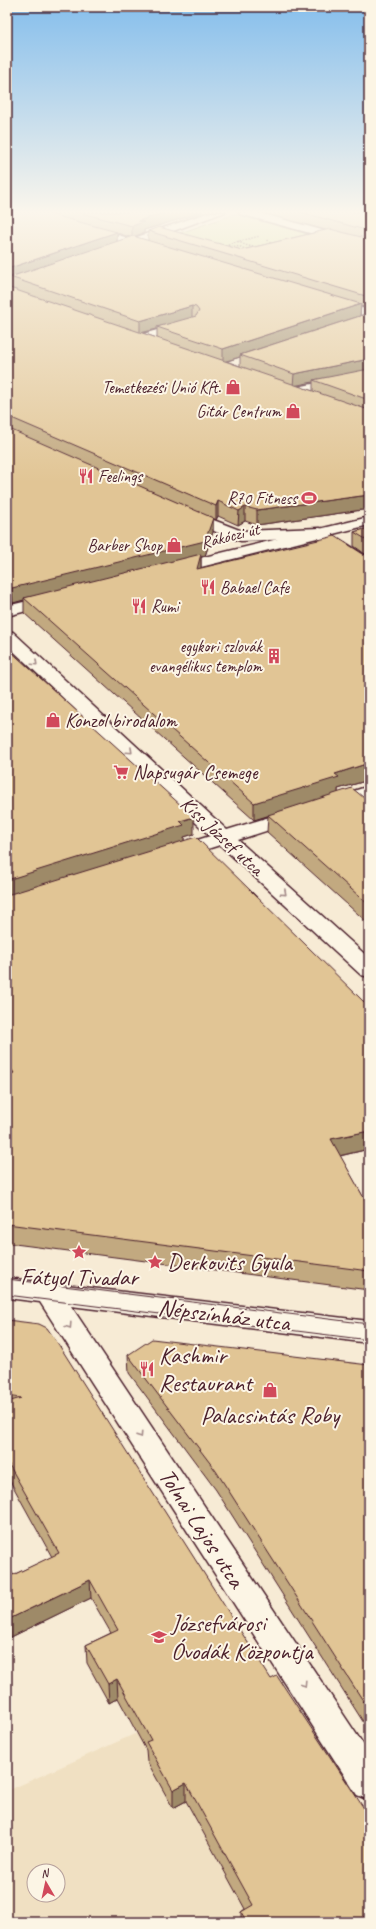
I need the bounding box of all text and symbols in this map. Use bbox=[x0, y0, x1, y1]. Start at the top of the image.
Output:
place label: Temetkezési Unió Kft. bbox=[102, 377, 222, 398]
shop icon: Temetkezési Unió Kft. bbox=[224, 378, 242, 396]
place label: Gitár Centrum bbox=[196, 401, 283, 422]
shop icon: Gitár Centrum bbox=[284, 402, 302, 420]
place label: Feelings bbox=[98, 466, 144, 487]
restaurant icon: Feelings bbox=[77, 467, 95, 485]
place label: R70 Fitness bbox=[227, 488, 299, 509]
sports icon: R70 Fitness bbox=[300, 489, 318, 507]
street label: Rákóczi út bbox=[199, 518, 264, 553]
place label: Barber Shop bbox=[88, 535, 164, 556]
shop icon: Barber Shop bbox=[165, 536, 183, 554]
place label: Babael Cafe bbox=[220, 577, 290, 598]
restaurant icon: Babael Cafe bbox=[199, 578, 217, 596]
place label: Rumi bbox=[151, 596, 180, 617]
restaurant icon: Rumi bbox=[130, 597, 148, 615]
place label: egykori szlovák evangélikus templom bbox=[149, 636, 264, 677]
building icon: egykori szlovák evangélikus templom bbox=[265, 647, 283, 665]
one-way arrow bbox=[31, 658, 38, 665]
place label: Konzol birodalom bbox=[65, 708, 179, 733]
shop icon: Konzol birodalom bbox=[44, 711, 62, 729]
one-way arrow bbox=[126, 747, 133, 754]
place label: Napsugár Csemege bbox=[133, 760, 259, 785]
supermarket icon: Napsugár Csemege bbox=[112, 763, 130, 781]
street label: Kiss József utca bbox=[175, 791, 270, 882]
one-way arrow bbox=[279, 888, 287, 895]
place icon: Fátyol Tivadar bbox=[70, 1243, 88, 1261]
place label: Derkovits Gyula bbox=[167, 1247, 293, 1277]
place icon: Derkovits Gyula bbox=[146, 1253, 164, 1271]
place label: Fátyol Tivadar bbox=[20, 1262, 140, 1292]
street label: Népszínház utca bbox=[156, 1292, 293, 1338]
one-way arrow bbox=[64, 1322, 72, 1329]
place label: Kashmir Restaurant bbox=[159, 1340, 254, 1398]
restaurant icon: Kashmir Restaurant bbox=[138, 1360, 156, 1378]
shop icon: Palacsintás Roby bbox=[261, 1381, 279, 1399]
place label: Palacsintás Roby bbox=[201, 1400, 341, 1430]
one-way arrow bbox=[135, 1431, 143, 1438]
street label: Tolnai Lajos utca bbox=[152, 1463, 253, 1595]
place label: Józsefvárosi Óvodák Központja bbox=[170, 1608, 314, 1666]
school or university icon: Józsefvárosi Óvodák Központja bbox=[150, 1628, 168, 1646]
one-way arrow bbox=[299, 1680, 307, 1687]
north arrow bbox=[26, 1863, 66, 1903]
text: N bbox=[40, 1865, 51, 1881]

